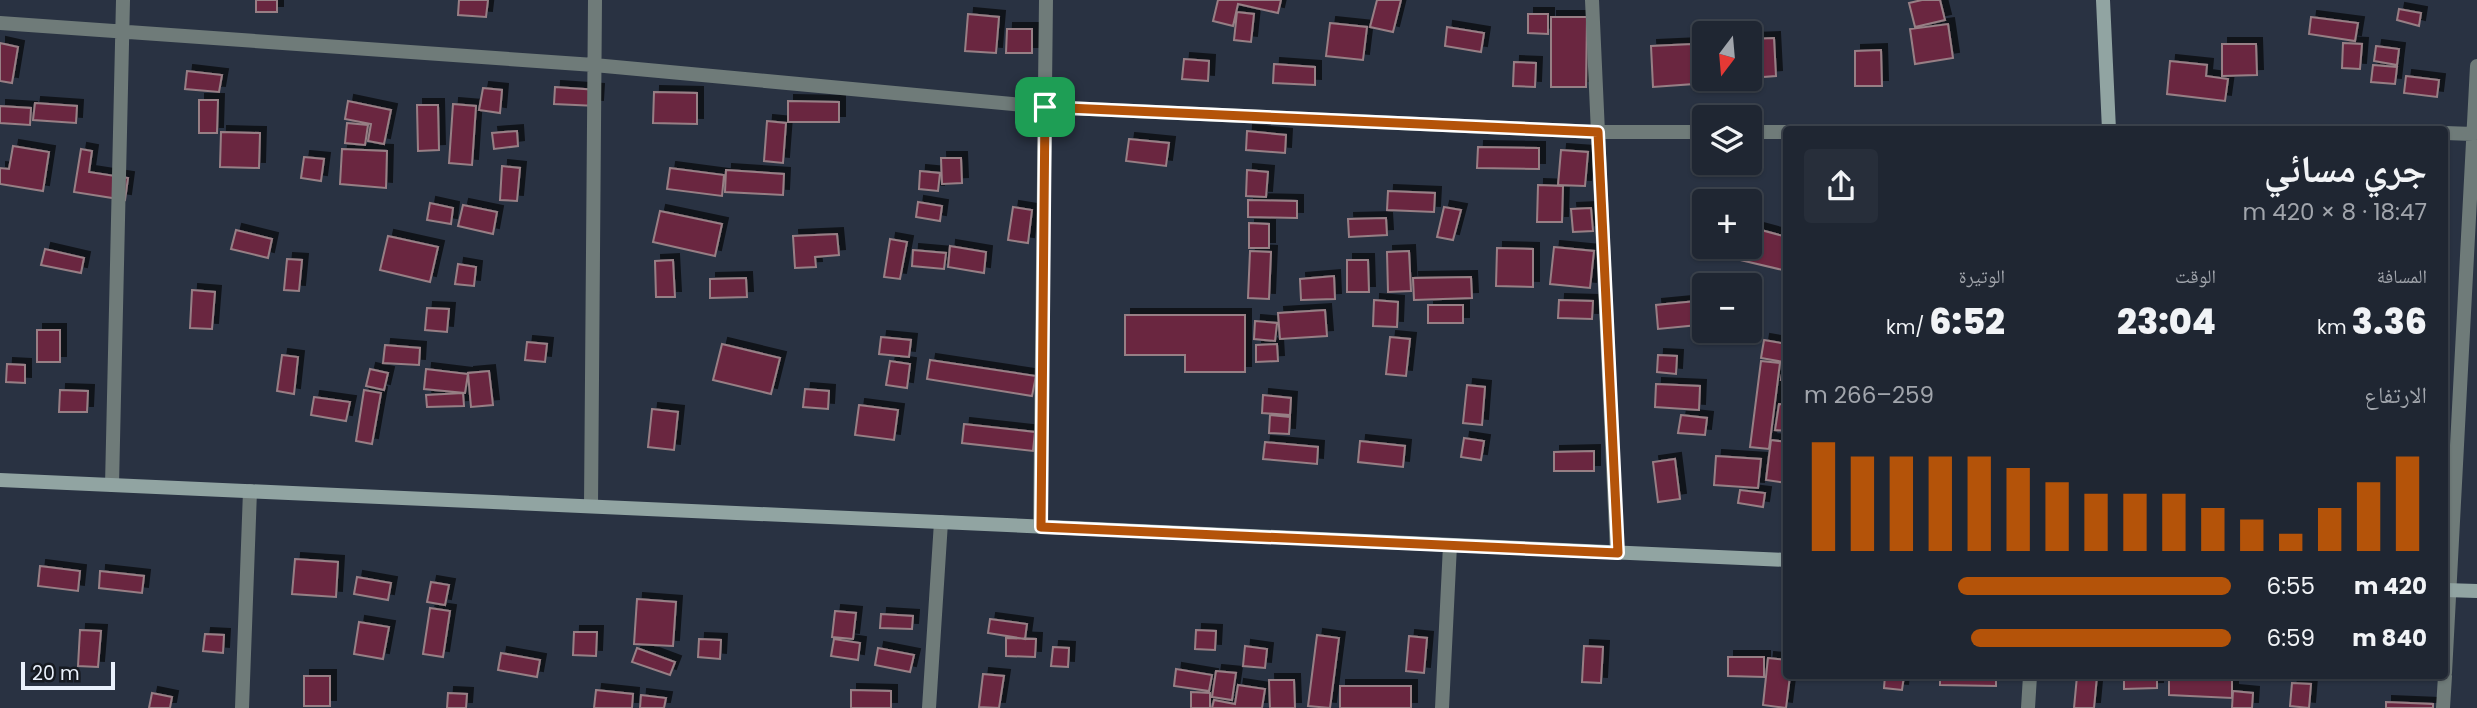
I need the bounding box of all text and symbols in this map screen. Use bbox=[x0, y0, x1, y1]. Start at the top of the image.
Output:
north arrow bbox=[1692, 21, 1762, 91]
map controls bbox=[1692, 21, 1762, 343]
pin bbox=[1015, 77, 1075, 137]
icon: arrive bbox=[1026, 88, 1064, 126]
button: layers bbox=[1692, 105, 1762, 175]
text: جري مسائي bbox=[2264, 142, 2427, 195]
button: share bbox=[1804, 149, 1878, 223]
button: + bbox=[1692, 189, 1762, 259]
text: 18:47 · 8 × 420 m bbox=[2242, 196, 2427, 228]
text: الوتيرة bbox=[1959, 263, 2005, 290]
text: الوقت bbox=[2175, 263, 2216, 290]
text: المسافة bbox=[2377, 263, 2427, 290]
button: − bbox=[1692, 273, 1762, 343]
text: 6:52 bbox=[1929, 297, 2005, 346]
text: 23:04 bbox=[2117, 297, 2216, 346]
text: 3.36 bbox=[2352, 297, 2427, 346]
text: /km bbox=[1886, 314, 1929, 341]
text: km bbox=[2317, 314, 2352, 341]
text: 259–266 m bbox=[1804, 379, 1934, 411]
text: الارتفاع bbox=[2364, 379, 2427, 411]
text: 6:55 bbox=[2267, 570, 2315, 602]
text: 420 m bbox=[2354, 570, 2427, 602]
text: 6:59 bbox=[2267, 622, 2315, 654]
text: 840 m bbox=[2352, 622, 2427, 654]
scale bar bbox=[21, 659, 116, 691]
text: 20 m bbox=[32, 660, 80, 687]

